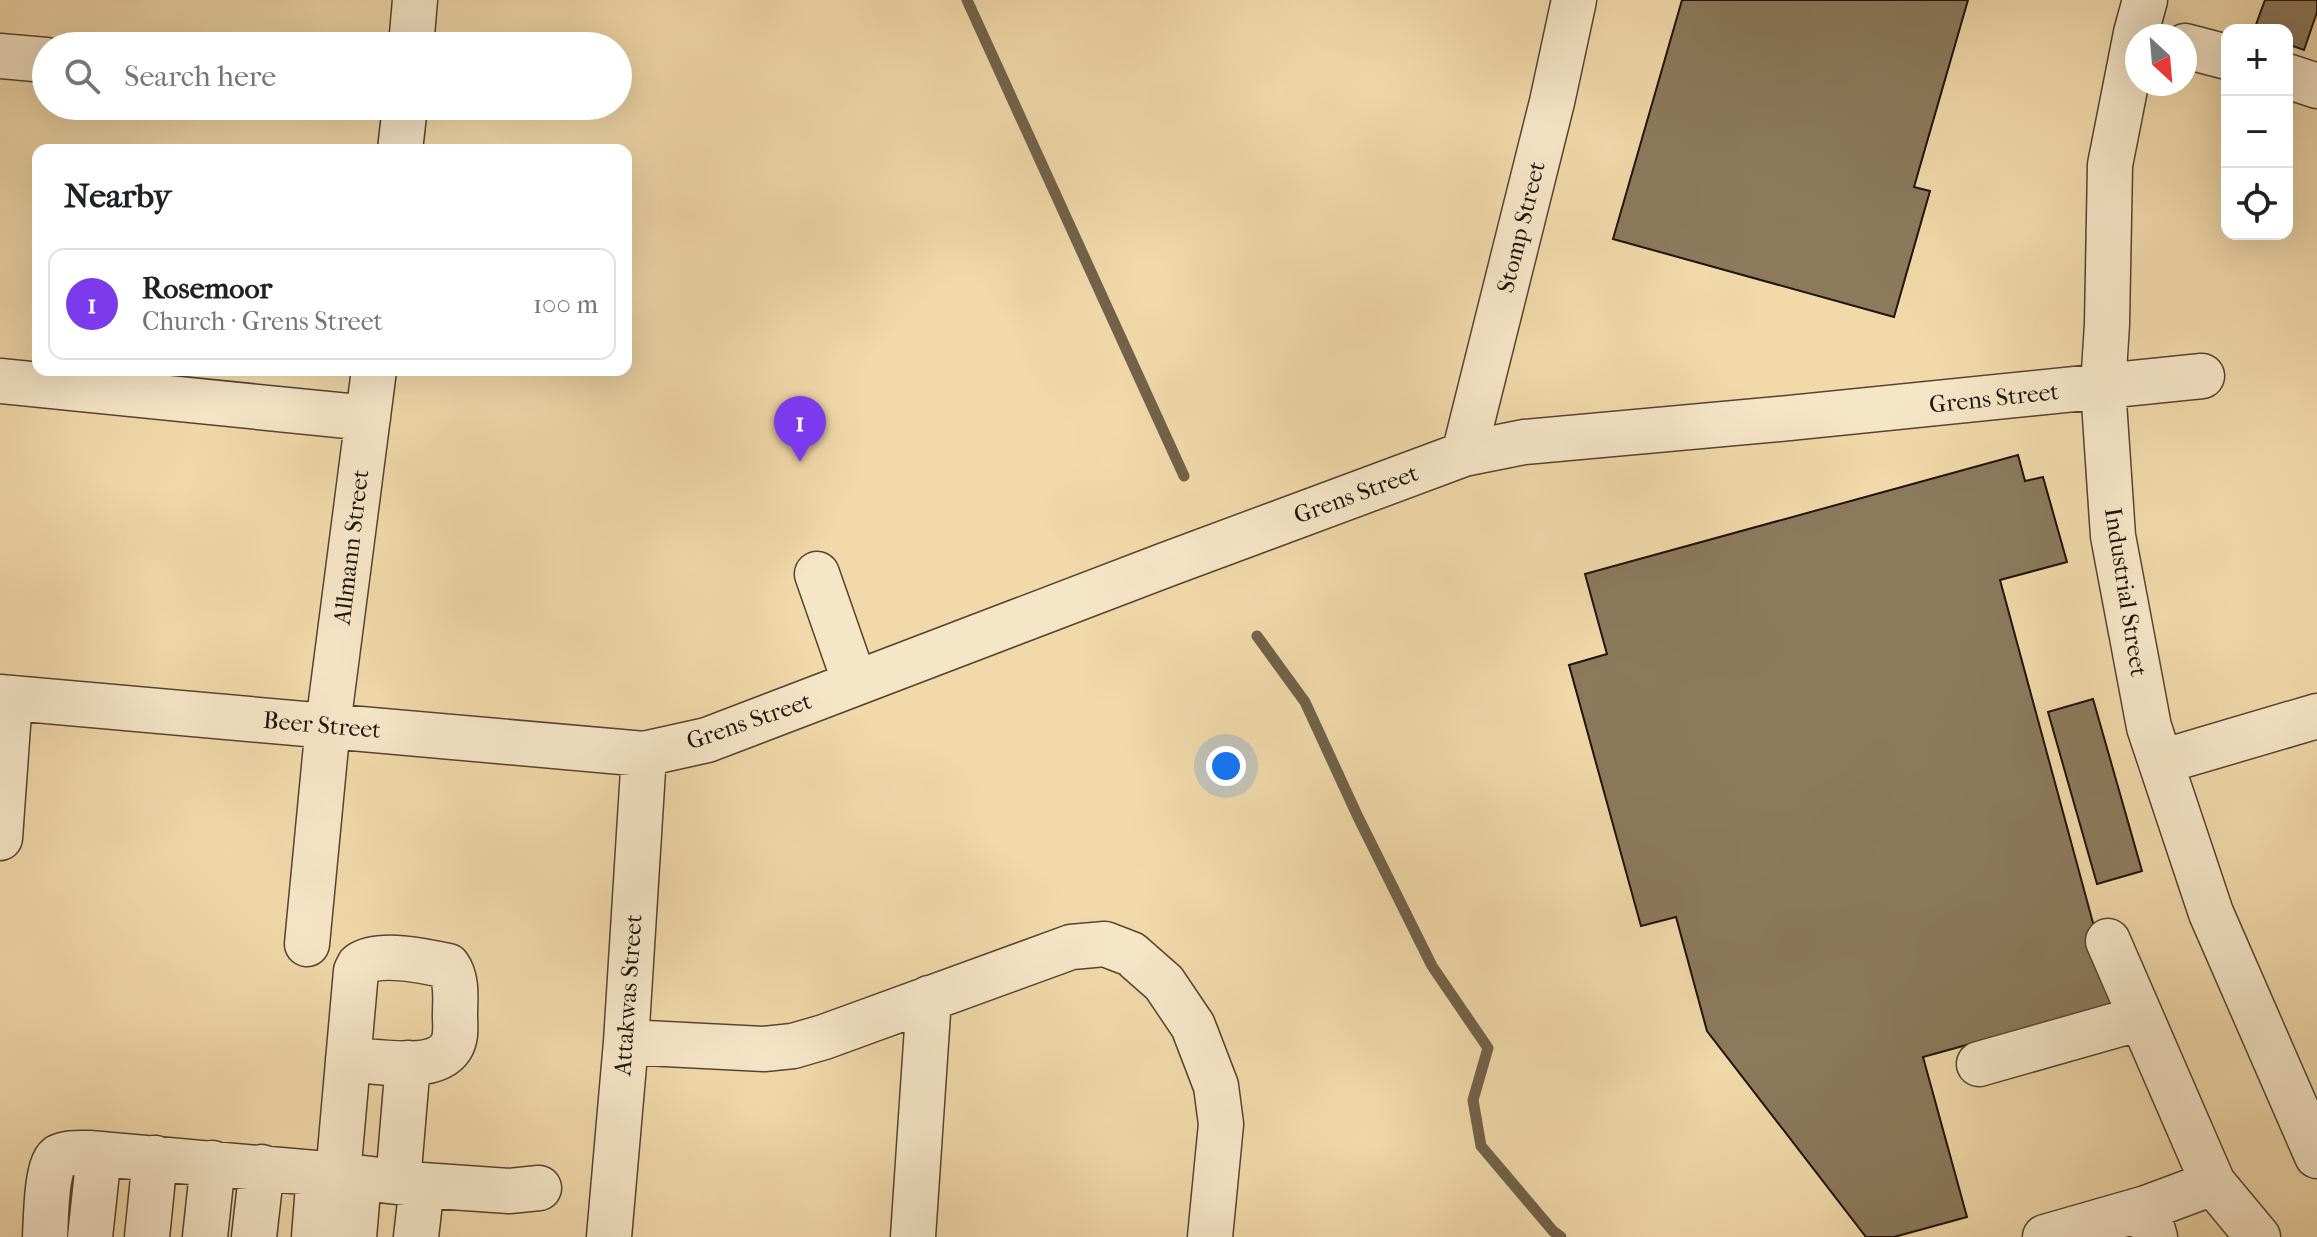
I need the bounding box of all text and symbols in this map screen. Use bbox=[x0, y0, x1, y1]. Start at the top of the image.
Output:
north arrow bbox=[2125, 24, 2197, 96]
map controls bbox=[2221, 24, 2293, 240]
button: + bbox=[2221, 24, 2293, 96]
search box bbox=[32, 32, 632, 120]
icon: search bbox=[60, 54, 104, 98]
text: Search here bbox=[124, 59, 276, 94]
button: − bbox=[2221, 96, 2293, 168]
street label: Stomp Street bbox=[1491, 158, 1551, 296]
button: locate bbox=[2221, 168, 2293, 240]
text: Nearby bbox=[64, 176, 171, 216]
text: Rosemoor bbox=[142, 271, 272, 306]
text: 1 bbox=[87, 289, 97, 320]
text: 100 m bbox=[533, 289, 598, 320]
text: Church · Grens Street bbox=[142, 306, 383, 337]
street label: Grens Street bbox=[1928, 377, 2061, 419]
pin: 1 bbox=[774, 396, 826, 462]
street label: Grens Street bbox=[1290, 458, 1422, 529]
street label: Allmann Street bbox=[327, 467, 374, 627]
street label: Industrial Street bbox=[2099, 506, 2153, 679]
street label: Grens Street bbox=[683, 686, 816, 755]
street label: Beer Street bbox=[262, 706, 382, 744]
your location bbox=[1206, 746, 1246, 786]
street label: Attakwas Street bbox=[608, 913, 648, 1078]

